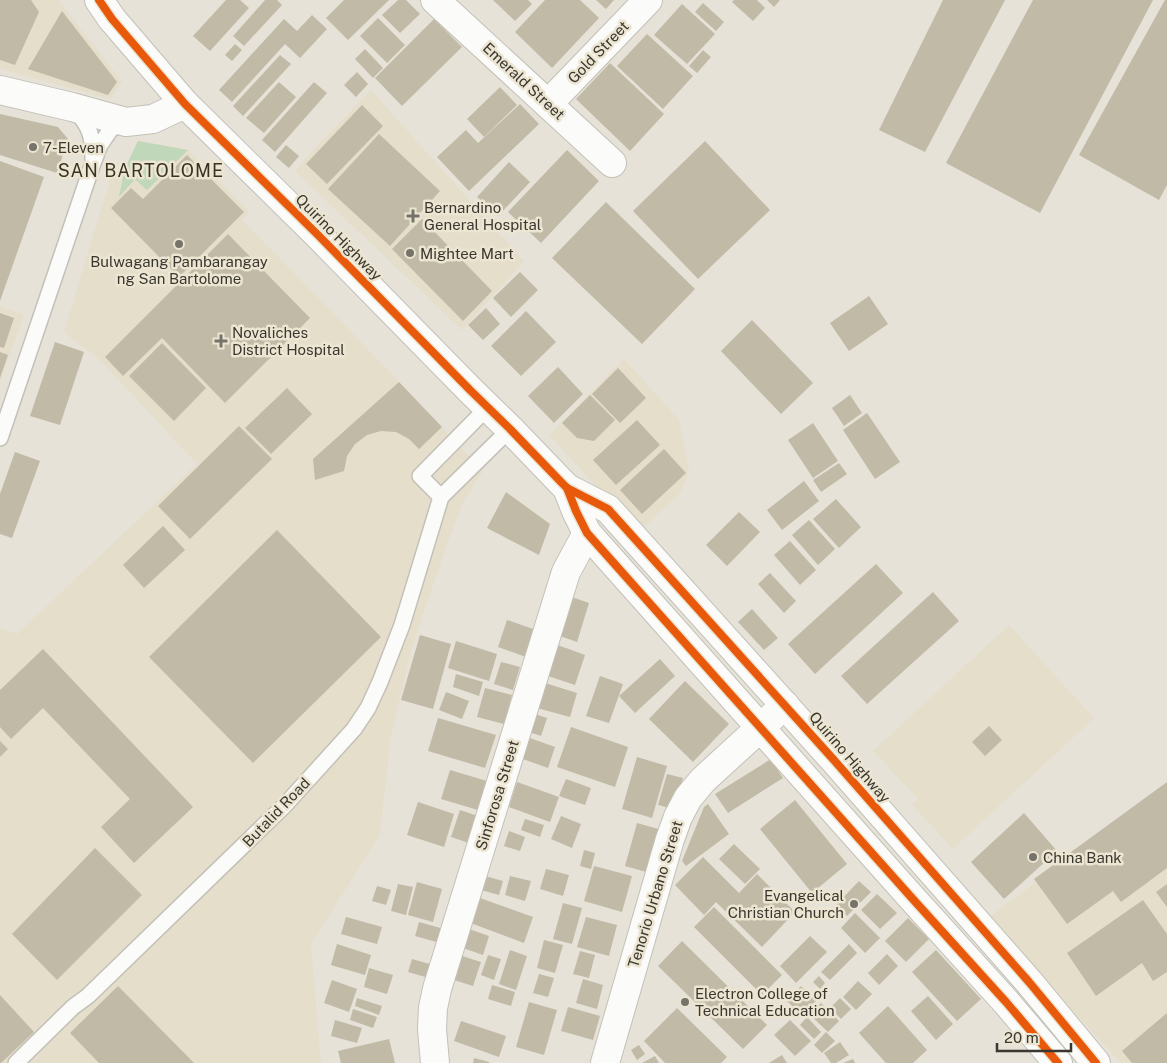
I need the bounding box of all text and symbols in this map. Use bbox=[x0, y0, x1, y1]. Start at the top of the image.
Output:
street label: Gold Street bbox=[564, 17, 632, 87]
street label: Emerald Street bbox=[480, 39, 568, 123]
place label: 7-Eleven bbox=[43, 139, 104, 156]
marker: 7-Eleven bbox=[27, 141, 39, 153]
district label: SAN BARTOLOME bbox=[58, 160, 224, 181]
street label: Quirino Highway bbox=[292, 190, 386, 284]
place label: Bernardino General Hospital bbox=[424, 199, 541, 233]
marker: Bernardino General Hospital bbox=[406, 209, 420, 223]
marker: Bulwagang Pambarangay ng San Bartolome bbox=[173, 238, 185, 250]
place label: Mightee Mart bbox=[420, 245, 514, 262]
marker: Mightee Mart bbox=[404, 247, 416, 259]
place label: Bulwagang Pambarangay ng San Bartolome bbox=[90, 253, 268, 287]
place label: Novaliches District Hospital bbox=[232, 324, 345, 358]
marker: Novaliches District Hospital bbox=[214, 334, 228, 348]
street label: Quirino Highway bbox=[806, 708, 894, 806]
street label: Sinforosa Street bbox=[472, 738, 522, 852]
street label: Butalid Road bbox=[239, 774, 313, 850]
street label: Tenorio Urbano Street bbox=[624, 818, 686, 970]
place label: China Bank bbox=[1043, 849, 1122, 866]
marker: China Bank bbox=[1027, 851, 1039, 863]
place label: Evangelical Christian Church bbox=[728, 887, 844, 921]
marker: Evangelical Christian Church bbox=[848, 898, 860, 910]
place label: Electron College of Technical Education bbox=[695, 985, 835, 1019]
marker: Electron College of Technical Education bbox=[679, 996, 691, 1008]
scale bar bbox=[997, 1020, 1071, 1052]
text: 20 m bbox=[1004, 1029, 1039, 1046]

